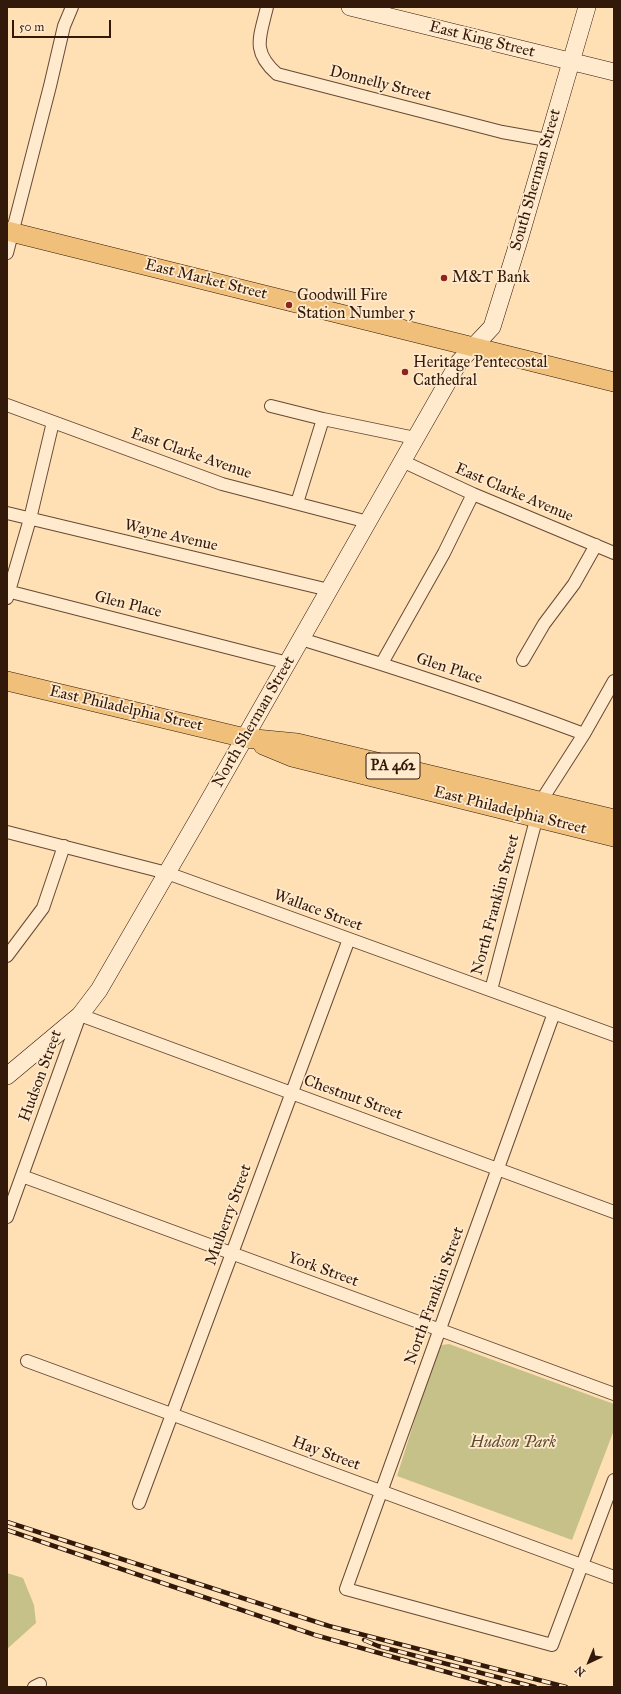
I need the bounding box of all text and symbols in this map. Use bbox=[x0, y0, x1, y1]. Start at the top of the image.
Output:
scale bar bbox=[14, 12, 113, 38]
street label: East King Street bbox=[427, 18, 537, 62]
text: 50 m bbox=[19, 20, 44, 34]
street label: Donnelly Street bbox=[327, 62, 433, 106]
street label: South Sherman Street bbox=[507, 107, 565, 253]
street label: East Market Street bbox=[143, 256, 269, 304]
place label: M&T Bank bbox=[452, 268, 530, 288]
marker: M&T Bank bbox=[439, 273, 449, 283]
place label: Goodwill Fire Station Number 5 bbox=[297, 286, 415, 324]
marker: Goodwill Fire Station Number 5 bbox=[284, 300, 294, 310]
place label: Heritage Pentecostal Cathedral bbox=[413, 353, 548, 391]
marker: Heritage Pentecostal Cathedral bbox=[400, 367, 410, 377]
street label: East Clarke Avenue bbox=[128, 424, 254, 484]
street label: East Clarke Avenue bbox=[452, 459, 576, 527]
street label: Wayne Avenue bbox=[122, 516, 220, 556]
street label: Glen Place bbox=[92, 587, 164, 623]
street label: Glen Place bbox=[414, 649, 484, 689]
street label: North Sherman Street bbox=[209, 653, 299, 791]
street label: East Philadelphia Street bbox=[47, 682, 205, 736]
road number: PA 462 bbox=[366, 753, 420, 779]
street label: East Philadelphia Street bbox=[432, 783, 588, 839]
street label: North Franklin Street bbox=[468, 833, 524, 977]
street label: Wallace Street bbox=[271, 886, 365, 936]
street label: Hudson Street bbox=[16, 1028, 66, 1124]
street label: Chestnut Street bbox=[301, 1071, 405, 1125]
street label: Mulberry Street bbox=[202, 1162, 256, 1268]
street label: North Franklin Street bbox=[401, 1225, 469, 1367]
street label: York Street bbox=[285, 1248, 361, 1292]
street label: Hay Street bbox=[289, 1433, 363, 1475]
park label: Hudson Park bbox=[470, 1433, 556, 1453]
north arrow bbox=[569, 1642, 609, 1682]
text: N bbox=[572, 1663, 588, 1679]

